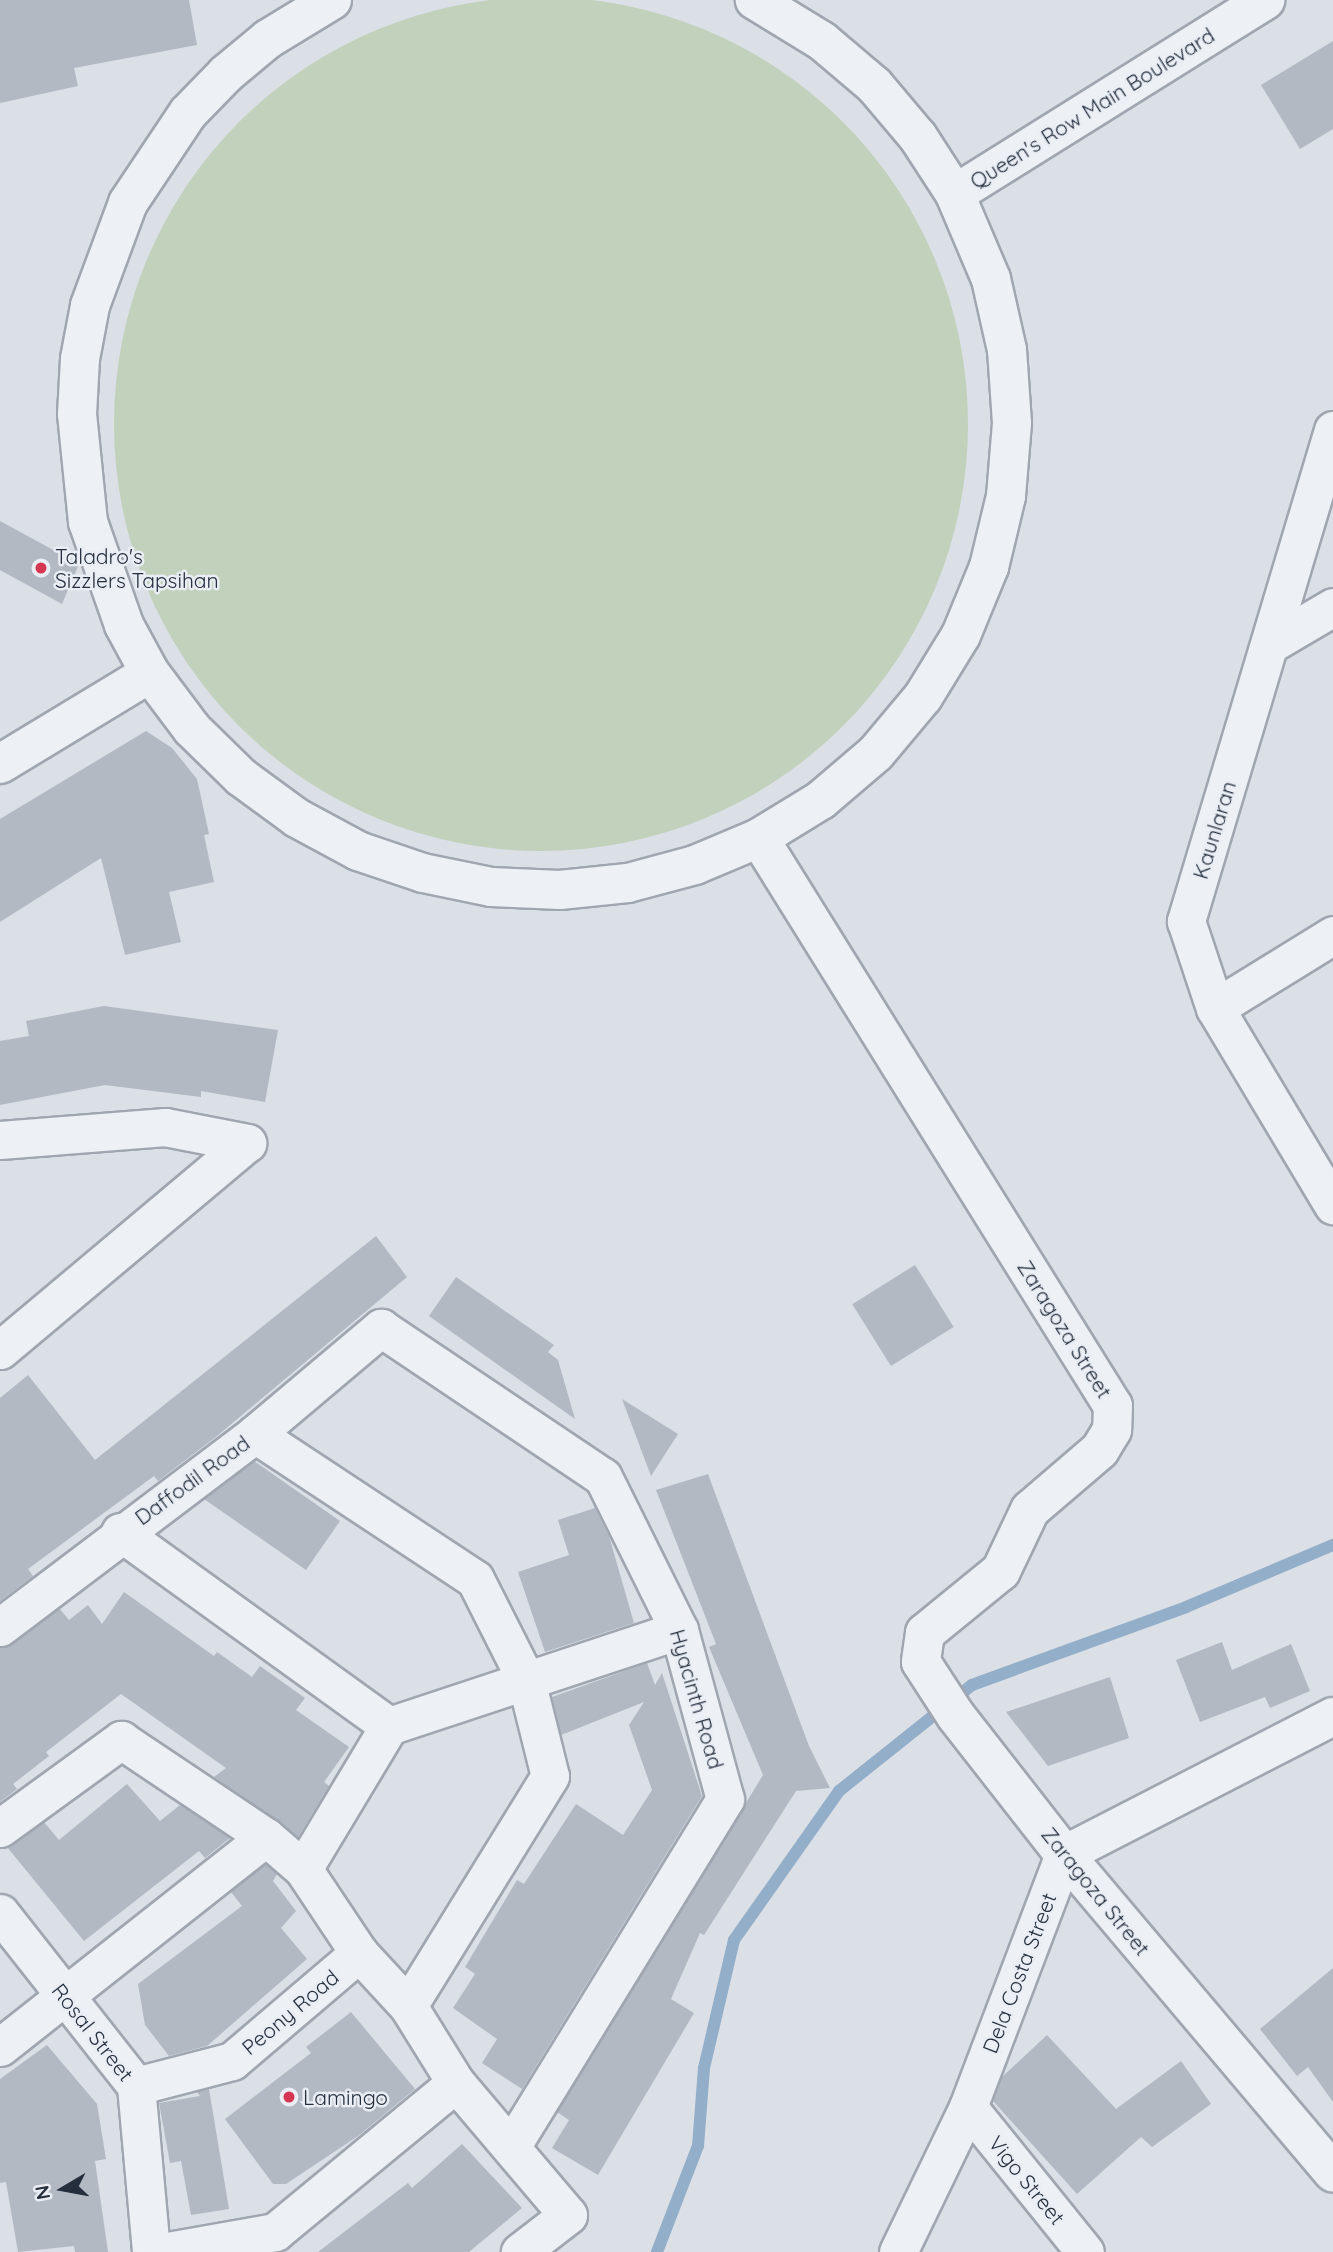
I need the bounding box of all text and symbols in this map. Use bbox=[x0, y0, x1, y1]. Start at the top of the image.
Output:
street label: Queen's Row Main Boulevard bbox=[965, 22, 1219, 194]
place label: Taladro's Sizzlers Tapsihan bbox=[55, 543, 219, 593]
marker: Taladro's Sizzlers Tapsihan bbox=[33, 560, 49, 576]
street label: Kaunlaran bbox=[1187, 778, 1241, 882]
street label: Zaragoza Street bbox=[1012, 1255, 1118, 1403]
street label: Daffodil Road bbox=[130, 1430, 254, 1530]
street label: Hyacinth Road bbox=[665, 1626, 729, 1772]
street label: Zaragoza Street bbox=[1037, 1822, 1155, 1960]
street label: Dela Costa Street bbox=[977, 1889, 1061, 2057]
street label: Peony Road bbox=[236, 1964, 344, 2060]
street label: Rosal Street bbox=[47, 1978, 139, 2086]
place label: Lamingo bbox=[303, 2084, 388, 2110]
marker: Lamingo bbox=[281, 2089, 297, 2105]
street label: Vigo Street bbox=[984, 2131, 1070, 2229]
north arrow bbox=[28, 2154, 98, 2224]
text: N bbox=[29, 2184, 55, 2202]

